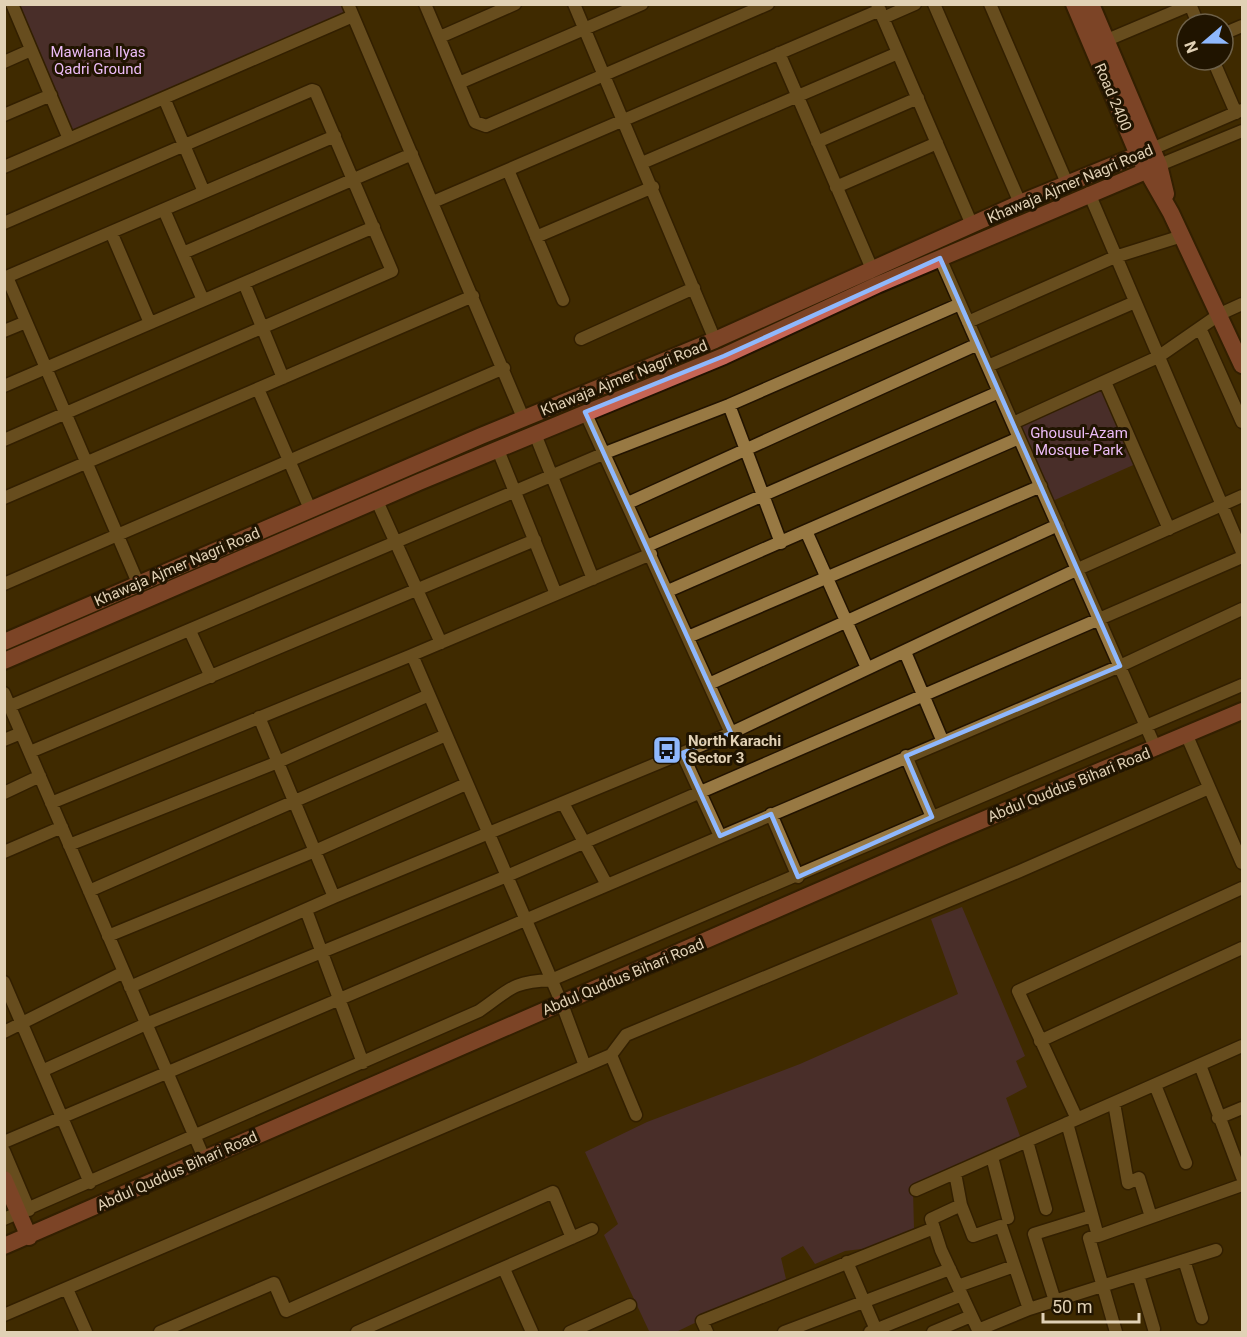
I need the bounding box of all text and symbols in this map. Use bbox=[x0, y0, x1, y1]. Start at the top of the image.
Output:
north arrow bbox=[1175, 12, 1235, 72]
text: N bbox=[1181, 38, 1202, 56]
park label: Mawlana Ilyas Qadri Ground bbox=[50, 43, 146, 78]
street label: Road 2400 bbox=[1091, 60, 1135, 134]
street label: Khawaja Ajmer Nagri Road bbox=[984, 141, 1156, 227]
street label: Khawaja Ajmer Nagri Road bbox=[538, 336, 710, 420]
park label: Ghousul-Azam Mosque Park bbox=[1030, 424, 1128, 459]
street label: Khawaja Ajmer Nagri Road bbox=[91, 524, 263, 610]
place label: North Karachi Sector 3 bbox=[688, 732, 781, 767]
bus stop icon: North Karachi Sector 3 bbox=[651, 734, 683, 766]
street label: Abdul Quddus Bihari Road bbox=[985, 744, 1153, 826]
street label: Abdul Quddus Bihari Road bbox=[539, 935, 707, 1019]
street label: Abdul Quddus Bihari Road bbox=[94, 1127, 260, 1215]
scale bar bbox=[1043, 1286, 1139, 1324]
text: 50 m bbox=[1052, 1296, 1092, 1317]

